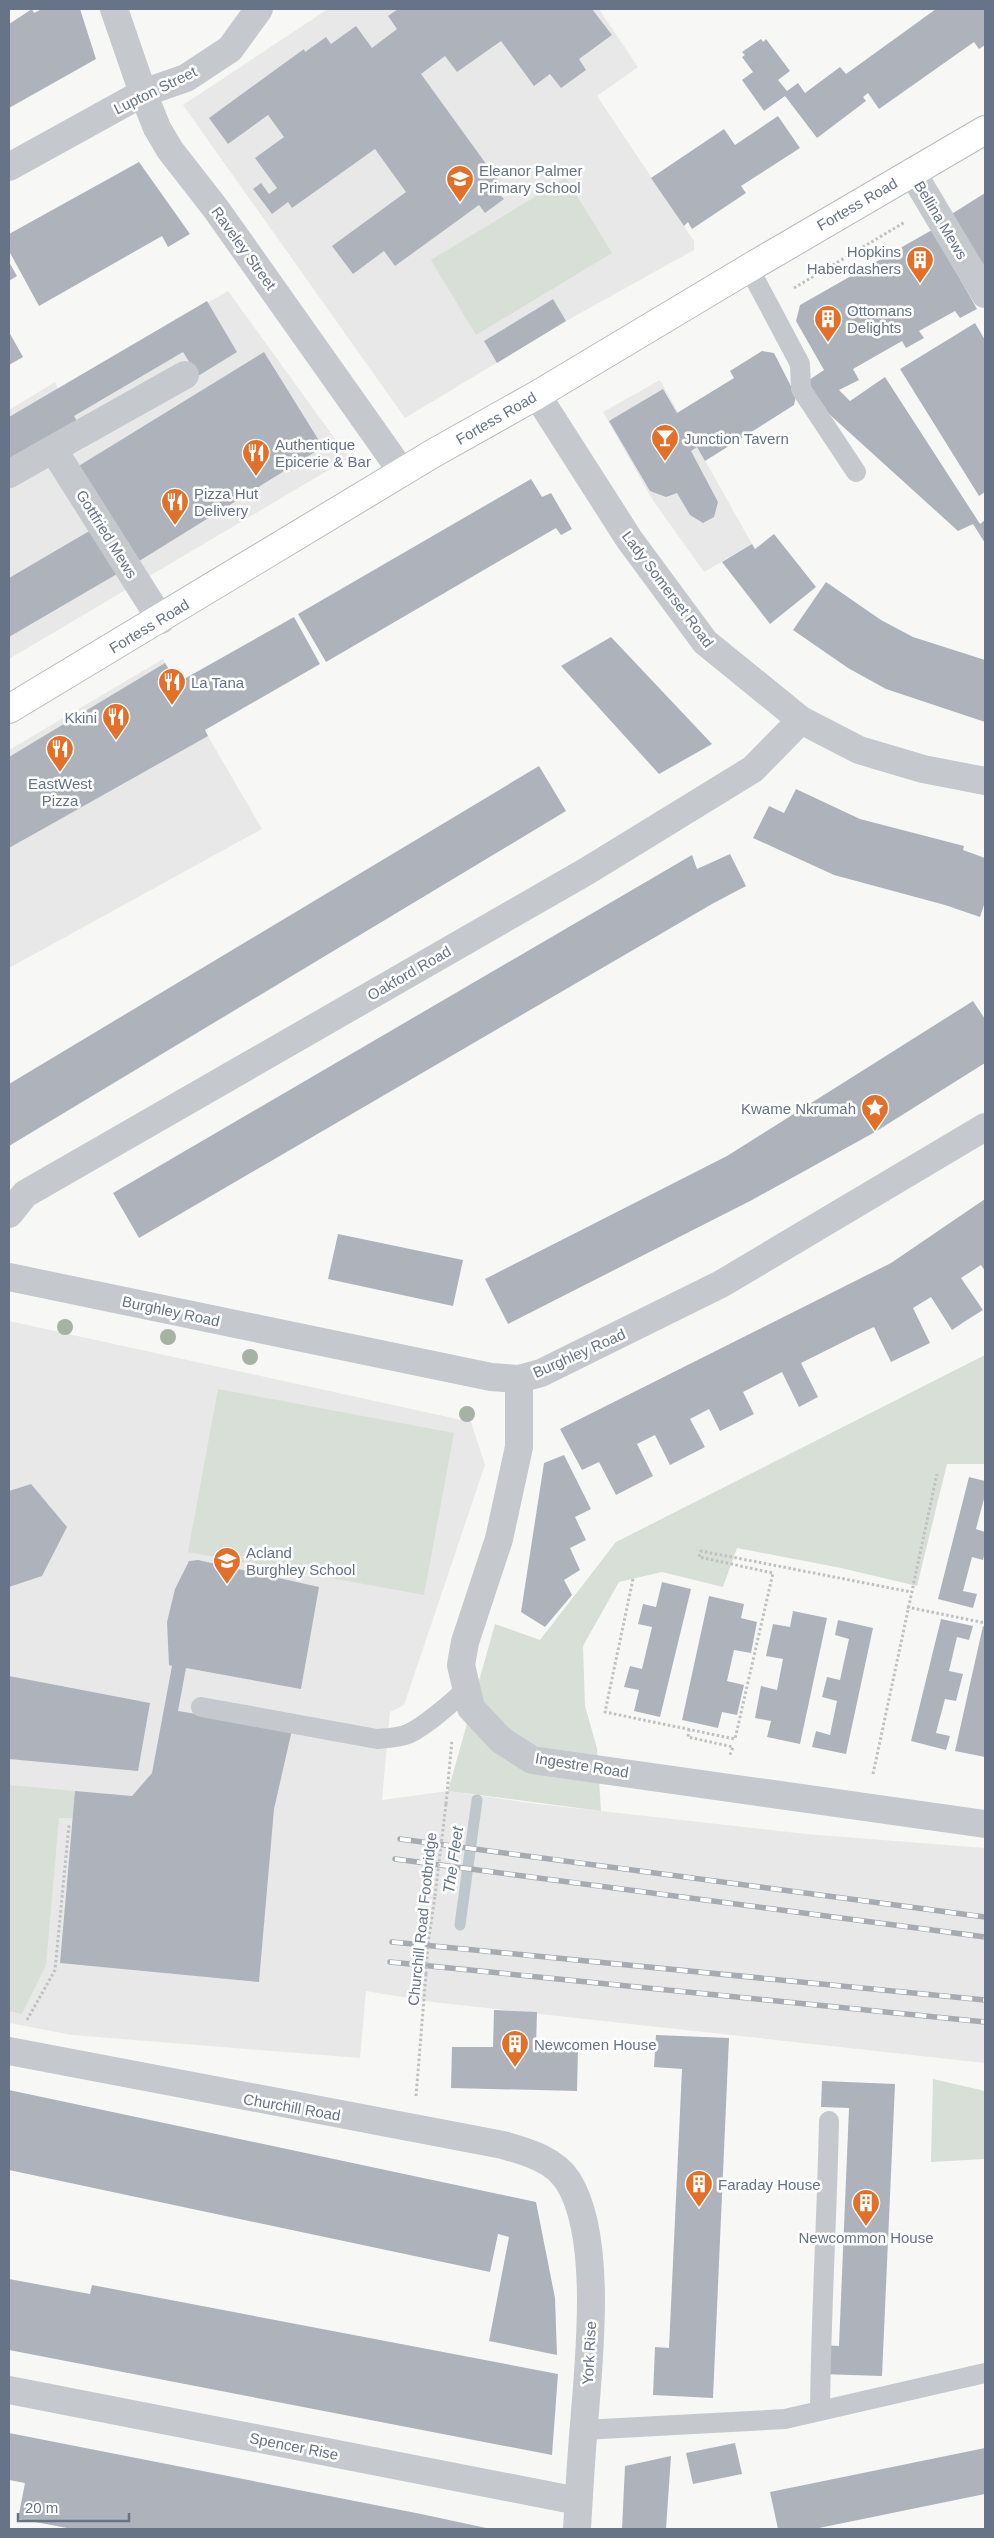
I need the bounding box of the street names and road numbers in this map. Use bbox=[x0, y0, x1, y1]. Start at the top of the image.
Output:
street label: Lupton Street bbox=[111, 62, 200, 117]
street label: Fortess Road bbox=[814, 174, 900, 234]
street label: Bellina Mews bbox=[911, 178, 971, 262]
street label: Raveley Street bbox=[208, 203, 280, 293]
street label: Fortess Road bbox=[453, 388, 539, 448]
street label: Gottfried Mews bbox=[73, 487, 141, 581]
street label: Lady Somerset Road bbox=[619, 528, 717, 650]
street label: Fortess Road bbox=[106, 596, 192, 656]
street label: Oakford Road bbox=[364, 942, 454, 1004]
street label: Burghley Road bbox=[121, 1292, 221, 1330]
street label: Burghley Road bbox=[530, 1325, 628, 1381]
street label: Ingestre Road bbox=[534, 1749, 630, 1781]
street label: Churchill Road Footbridge bbox=[404, 1831, 440, 2007]
street label: Churchill Road bbox=[242, 2090, 342, 2124]
street label: York Rise bbox=[579, 2321, 599, 2385]
street label: Spencer Rise bbox=[248, 2429, 340, 2463]

